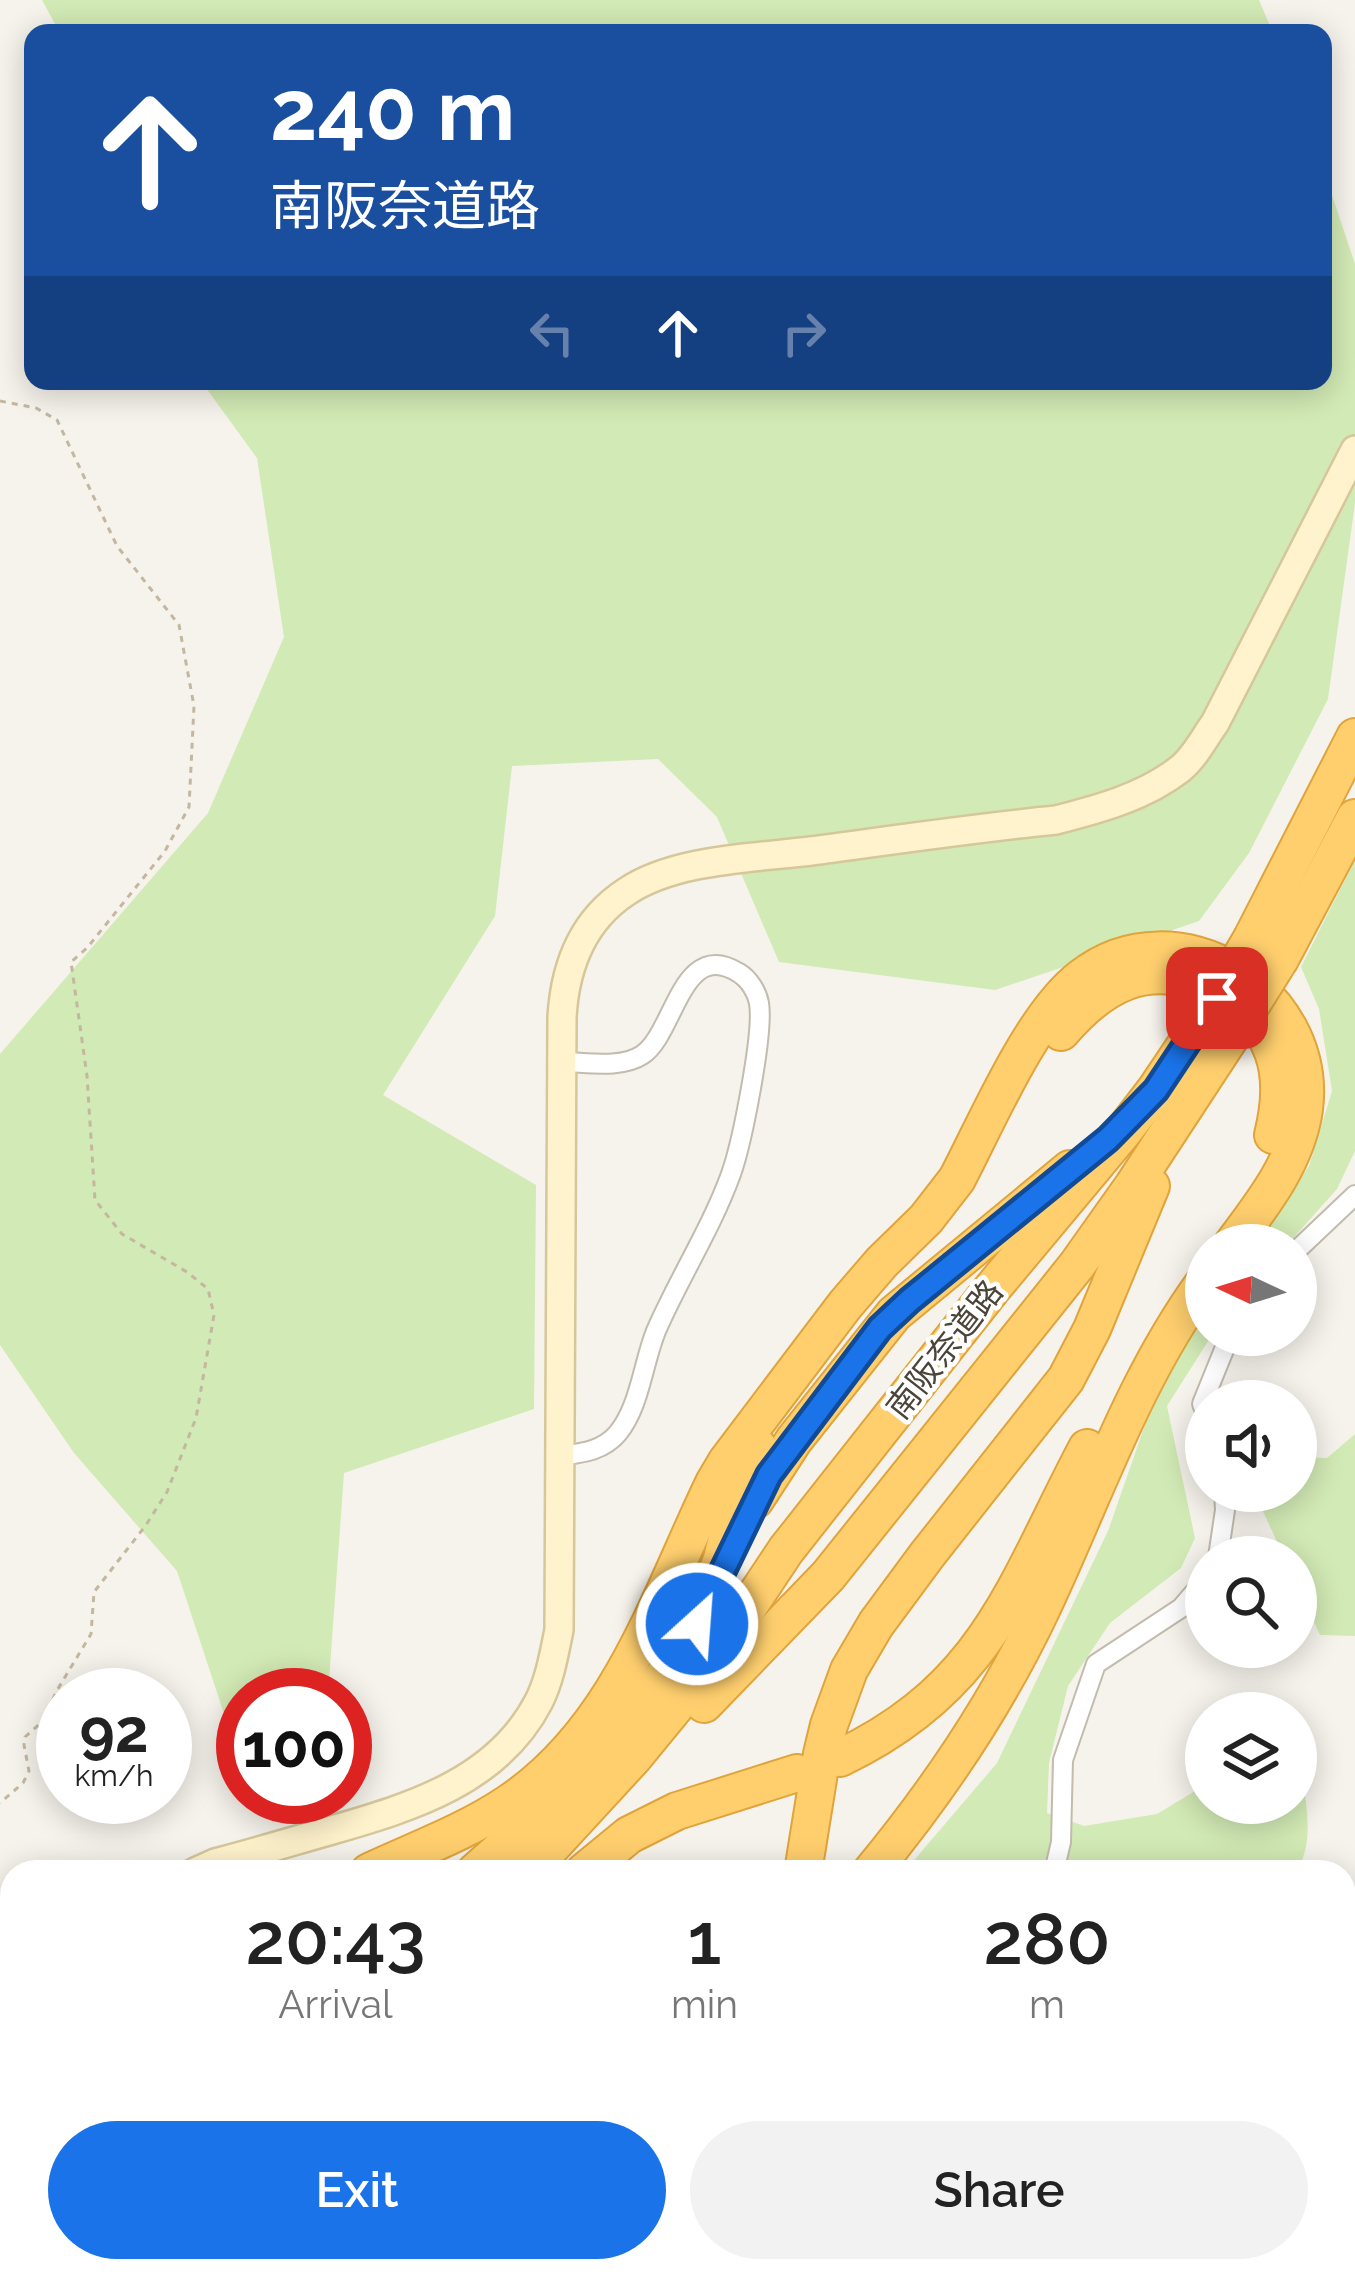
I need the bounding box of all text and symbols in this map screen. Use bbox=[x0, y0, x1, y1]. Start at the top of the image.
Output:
text: 240 m bbox=[270, 61, 515, 160]
icon: ahead bbox=[72, 72, 228, 228]
text: 南阪奈道路 bbox=[270, 174, 540, 238]
icon: left bbox=[519, 300, 585, 366]
icon: ahead bbox=[645, 300, 711, 366]
icon: right bbox=[771, 300, 837, 366]
pin bbox=[1166, 947, 1268, 1049]
icon: arrive bbox=[1184, 965, 1250, 1031]
north arrow bbox=[1185, 1224, 1317, 1356]
map controls bbox=[1185, 1224, 1317, 1824]
street label: 南阪奈道路 bbox=[878, 1272, 1011, 1426]
button: sound bbox=[1185, 1380, 1317, 1512]
button: search bbox=[1185, 1536, 1317, 1668]
position arrow bbox=[634, 1561, 760, 1687]
speed limit sign: 100 bbox=[216, 1668, 372, 1824]
button: layers bbox=[1185, 1692, 1317, 1824]
text: 92 bbox=[79, 1696, 149, 1766]
text: km/h bbox=[74, 1758, 154, 1793]
text: 20:43 bbox=[245, 1896, 425, 1981]
text: 1 bbox=[687, 1896, 721, 1981]
text: 280 bbox=[983, 1896, 1111, 1981]
text: Arrival bbox=[278, 1981, 393, 2027]
text: min bbox=[671, 1981, 738, 2027]
text: m bbox=[1029, 1981, 1065, 2027]
button: Exit bbox=[48, 2121, 666, 2259]
button: Share bbox=[690, 2121, 1308, 2259]

